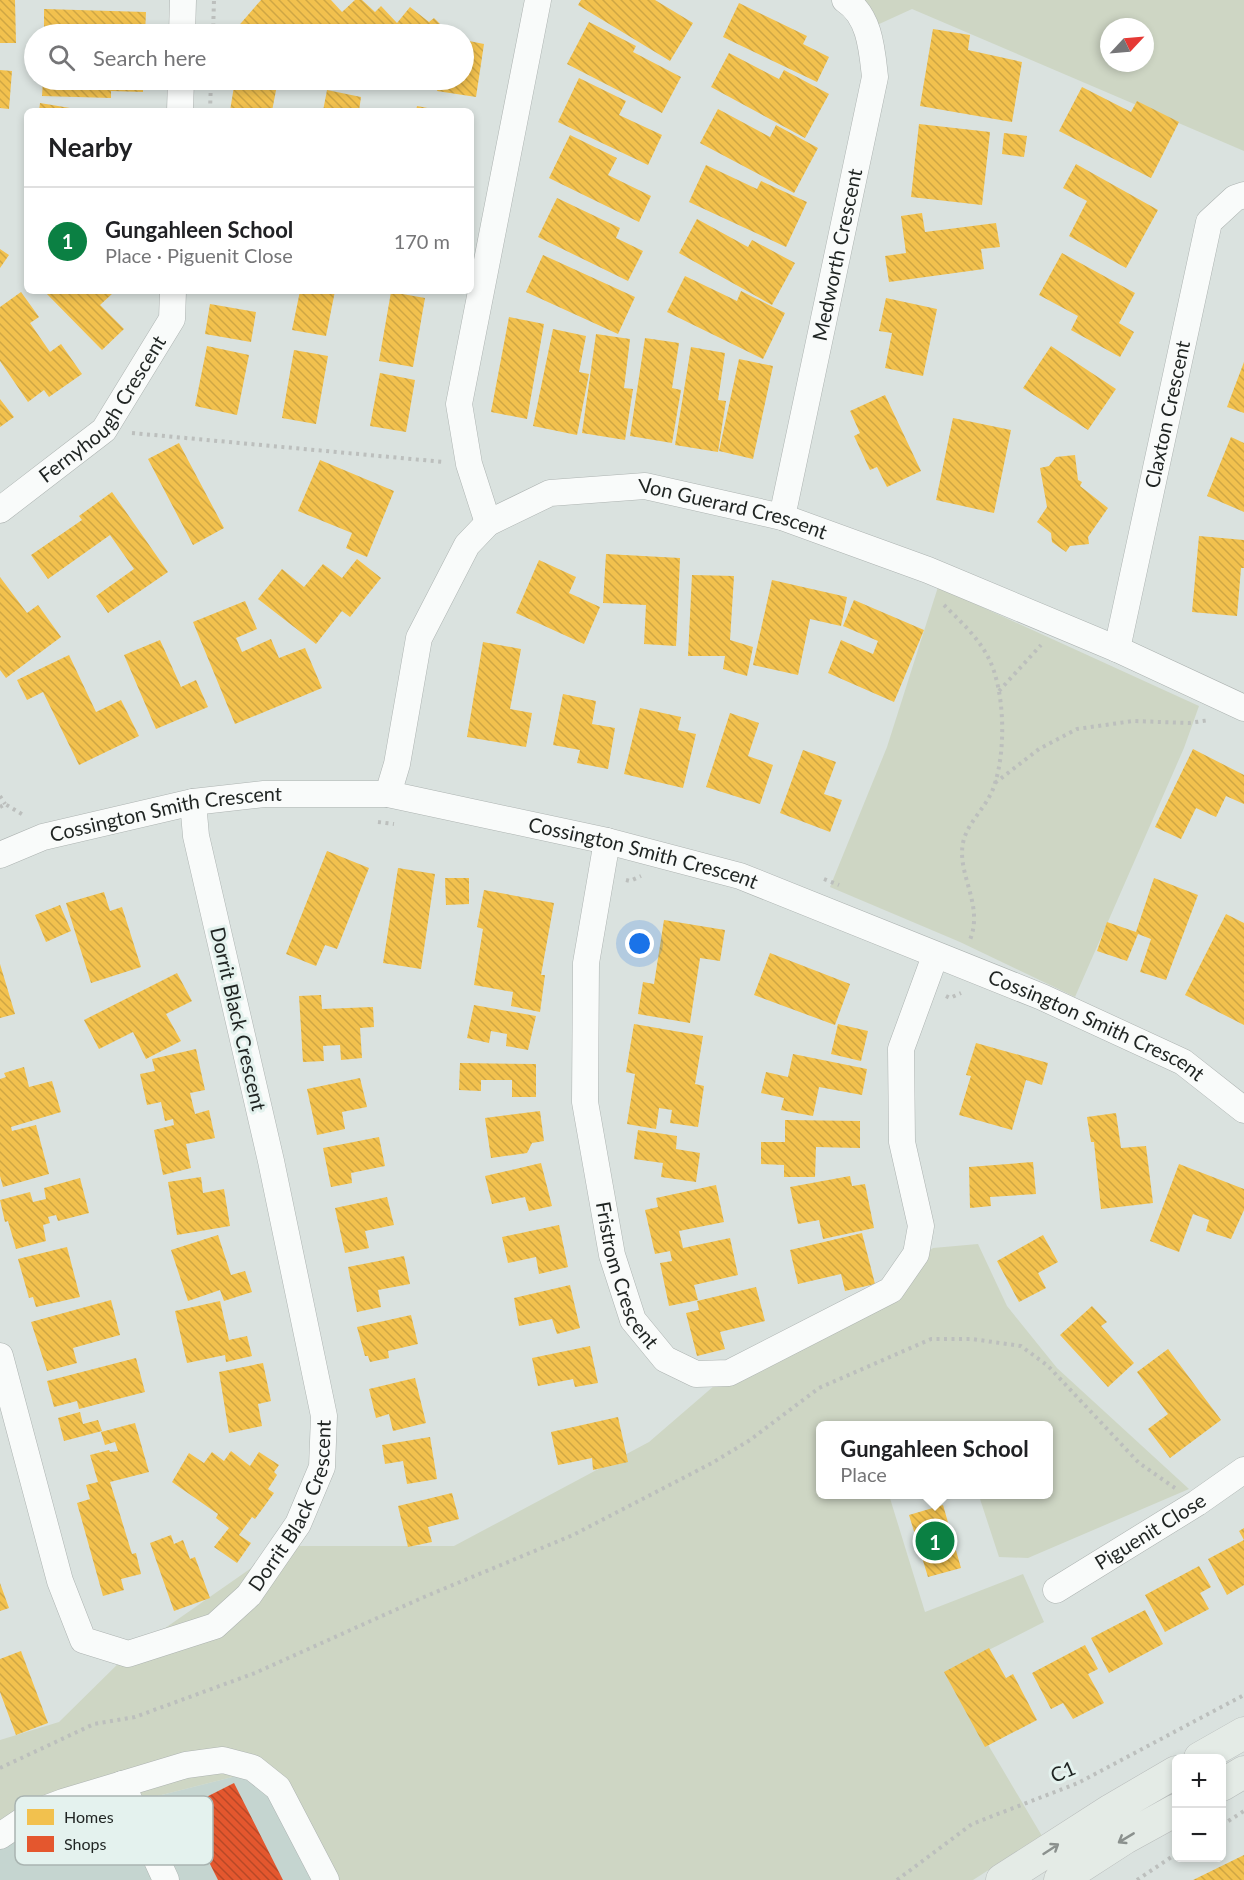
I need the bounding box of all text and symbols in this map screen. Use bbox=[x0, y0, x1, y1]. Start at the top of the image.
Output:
north arrow bbox=[1100, 18, 1154, 72]
search box bbox=[24, 24, 474, 90]
icon: search bbox=[45, 41, 78, 74]
text: Search here bbox=[93, 44, 206, 71]
text: Nearby bbox=[48, 131, 133, 163]
street label: Medworth Crescent bbox=[807, 166, 866, 343]
text: Gungahleen School bbox=[105, 216, 293, 243]
text: 1 bbox=[62, 229, 73, 253]
text: 170 m bbox=[394, 229, 450, 253]
text: Place · Piguenit Close bbox=[105, 243, 293, 267]
street label: Fernyhough Crescent bbox=[34, 331, 170, 487]
street label: Claxton Crescent bbox=[1139, 338, 1194, 490]
street label: Von Guerard Crescent bbox=[638, 472, 831, 543]
street label: Cossington Smith Crescent bbox=[47, 781, 282, 846]
street label: Cossington Smith Crescent bbox=[526, 811, 762, 893]
street label: Dorrit Black Crescent bbox=[206, 925, 272, 1113]
your location bbox=[625, 929, 654, 958]
street label: Cossington Smith Crescent bbox=[985, 964, 1210, 1085]
street label: Fristrom Crescent bbox=[592, 1200, 664, 1353]
street label: Dorrit Black Crescent bbox=[242, 1419, 335, 1595]
popup bbox=[816, 1421, 1053, 1499]
text: Gungahleen School bbox=[840, 1435, 1029, 1462]
text: Place bbox=[840, 1462, 887, 1486]
street label: Piguenit Close bbox=[1090, 1488, 1210, 1574]
pin: 1 bbox=[916, 1518, 954, 1564]
map controls bbox=[1172, 1754, 1226, 1862]
button: + bbox=[1172, 1754, 1226, 1808]
street label: C1 bbox=[1046, 1755, 1079, 1787]
legend bbox=[15, 1796, 213, 1865]
text: Homes bbox=[64, 1807, 114, 1826]
button: − bbox=[1172, 1808, 1226, 1862]
one-way arrow bbox=[1118, 1833, 1135, 1845]
text: Shops bbox=[64, 1834, 107, 1853]
one-way arrow bbox=[1042, 1842, 1059, 1854]

